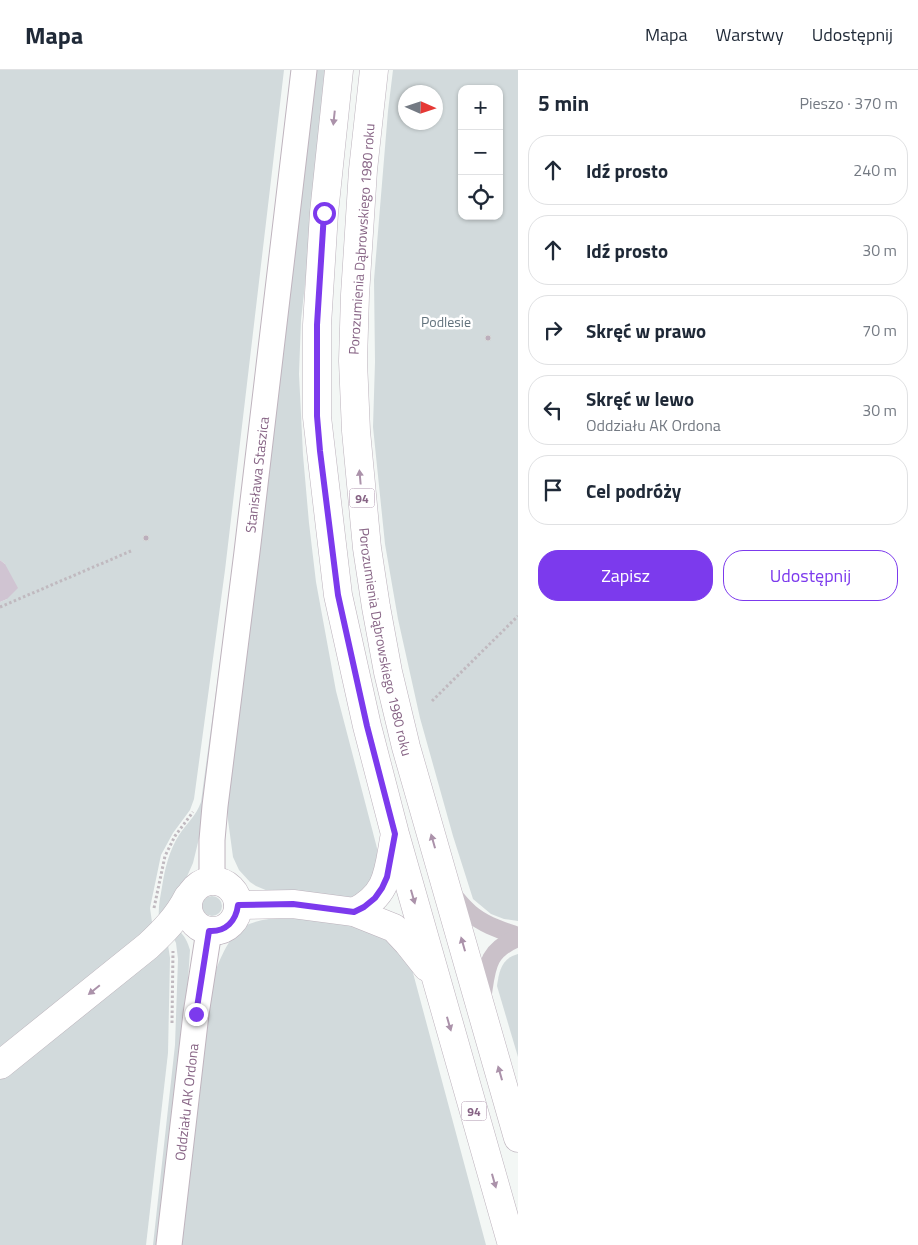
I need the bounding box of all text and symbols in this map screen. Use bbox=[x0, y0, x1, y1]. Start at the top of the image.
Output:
text: Mapa bbox=[25, 17, 83, 53]
text: Mapa bbox=[645, 21, 688, 48]
text: Warstwy bbox=[716, 21, 784, 48]
text: Udostępnij bbox=[812, 21, 893, 48]
north arrow bbox=[398, 85, 443, 130]
map controls bbox=[458, 85, 503, 220]
button: + bbox=[458, 85, 503, 130]
text: 5 min bbox=[538, 87, 589, 119]
text: Pieszo · 370 m bbox=[800, 91, 898, 115]
one-way arrow bbox=[330, 111, 338, 127]
street label: Porozumienia Dąbrowskiego 1980 roku bbox=[342, 123, 380, 355]
button: − bbox=[458, 130, 503, 175]
icon: ahead bbox=[539, 156, 567, 184]
text: Idź prosto bbox=[586, 156, 668, 185]
text: 240 m bbox=[853, 158, 897, 182]
button: locate bbox=[458, 175, 503, 220]
route start bbox=[313, 202, 336, 225]
icon: ahead bbox=[539, 236, 567, 264]
text: Idź prosto bbox=[586, 236, 668, 265]
text: 30 m bbox=[862, 238, 897, 262]
park label: Podlesie bbox=[421, 311, 471, 332]
icon: right bbox=[539, 316, 567, 344]
text: Skręć w prawo bbox=[586, 316, 706, 345]
text: 70 m bbox=[862, 318, 897, 342]
text: Skręć w lewo bbox=[586, 384, 694, 413]
icon: left bbox=[539, 396, 567, 424]
text: 30 m bbox=[862, 398, 897, 422]
text: Oddziału AK Ordona bbox=[586, 413, 721, 437]
street label: Stanisława Staszica bbox=[239, 415, 273, 534]
one-way arrow bbox=[356, 469, 364, 485]
icon: arrive bbox=[539, 476, 567, 504]
text: Cel podróży bbox=[586, 476, 681, 505]
road number: 94 bbox=[350, 488, 374, 508]
street label: Porozumienia Dąbrowskiego 1980 roku bbox=[355, 527, 418, 758]
button: Zapisz bbox=[538, 550, 713, 601]
button: Udostępnij bbox=[723, 550, 898, 601]
one-way arrow bbox=[429, 834, 437, 849]
one-way arrow bbox=[409, 890, 417, 905]
one-way arrow bbox=[459, 937, 467, 952]
one-way arrow bbox=[88, 984, 101, 995]
route end bbox=[185, 1003, 208, 1026]
one-way arrow bbox=[446, 1017, 454, 1032]
street label: Oddziału AK Ordona bbox=[168, 1042, 203, 1162]
one-way arrow bbox=[495, 1066, 503, 1081]
road number: 94 bbox=[462, 1102, 486, 1120]
one-way arrow bbox=[490, 1173, 498, 1188]

